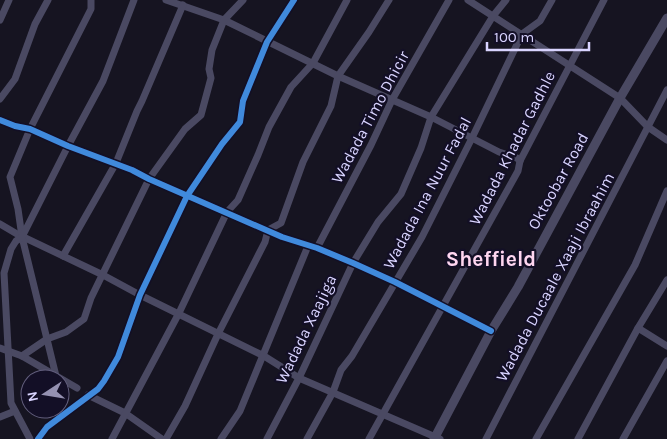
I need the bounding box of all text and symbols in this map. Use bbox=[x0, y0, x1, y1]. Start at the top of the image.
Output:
scale bar bbox=[487, 20, 590, 52]
text: 100 m bbox=[494, 28, 534, 46]
street label: Wadada Timo Dhicir bbox=[327, 47, 413, 186]
street label: Wadada Khadar Gadhle bbox=[465, 68, 559, 228]
street label: Wadada Ina Nuur Fadal bbox=[379, 114, 475, 272]
street label: Oktoobar Road bbox=[524, 129, 592, 233]
street label: Wadada Ducaale Xaaji Ibraahim bbox=[492, 169, 618, 385]
district label: Sheffield bbox=[446, 247, 536, 271]
street label: Wadada Xaajiga bbox=[271, 272, 341, 386]
north arrow bbox=[20, 369, 70, 419]
text: N bbox=[23, 390, 42, 403]

